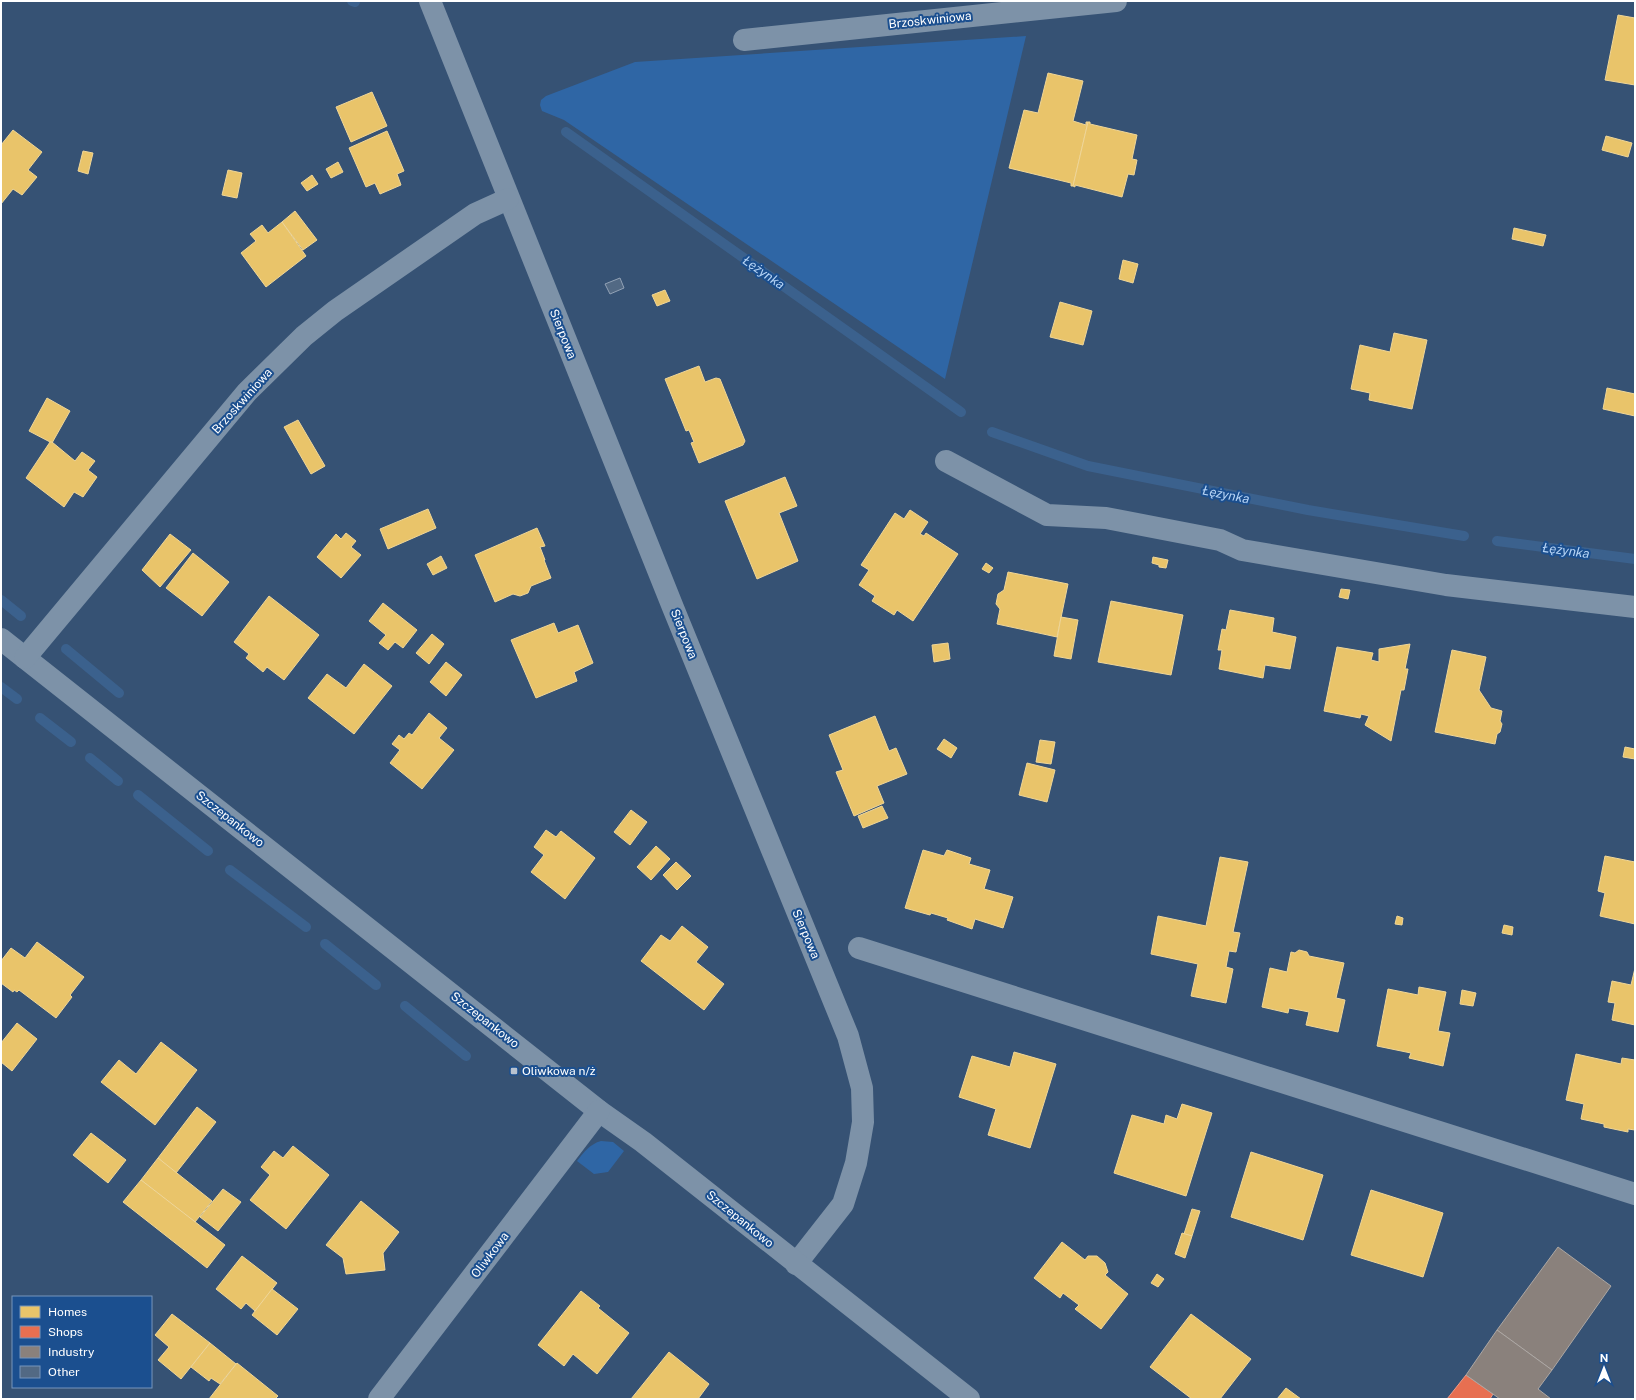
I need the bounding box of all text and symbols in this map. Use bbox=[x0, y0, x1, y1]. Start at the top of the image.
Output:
street label: Brzoskwiniowa bbox=[888, 9, 972, 31]
water label: Łężynka bbox=[740, 253, 788, 292]
street label: Sierpowa bbox=[547, 307, 579, 361]
street label: Brzoskwiniowa bbox=[209, 365, 275, 437]
water label: Łężynka bbox=[1201, 483, 1251, 506]
water label: Łężynka bbox=[1541, 540, 1591, 561]
street label: Sierpowa bbox=[668, 607, 700, 661]
street label: Szczepankowo bbox=[193, 788, 267, 850]
street label: Sierpowa bbox=[789, 907, 823, 961]
street label: Szczepankowo bbox=[448, 989, 522, 1051]
place label: Oliwkowa n/ż bbox=[522, 1064, 596, 1078]
marker: Oliwkowa n/ż bbox=[509, 1066, 519, 1076]
street label: Szczepankowo bbox=[704, 1188, 777, 1250]
street label: Oliwkowa bbox=[468, 1229, 512, 1281]
legend bbox=[12, 1296, 152, 1388]
text: Homes bbox=[48, 1305, 87, 1319]
text: Shops bbox=[48, 1325, 83, 1339]
text: Industry bbox=[48, 1345, 95, 1359]
north arrow bbox=[1584, 1348, 1624, 1388]
text: N bbox=[1600, 1352, 1608, 1364]
text: Other bbox=[48, 1365, 80, 1379]

